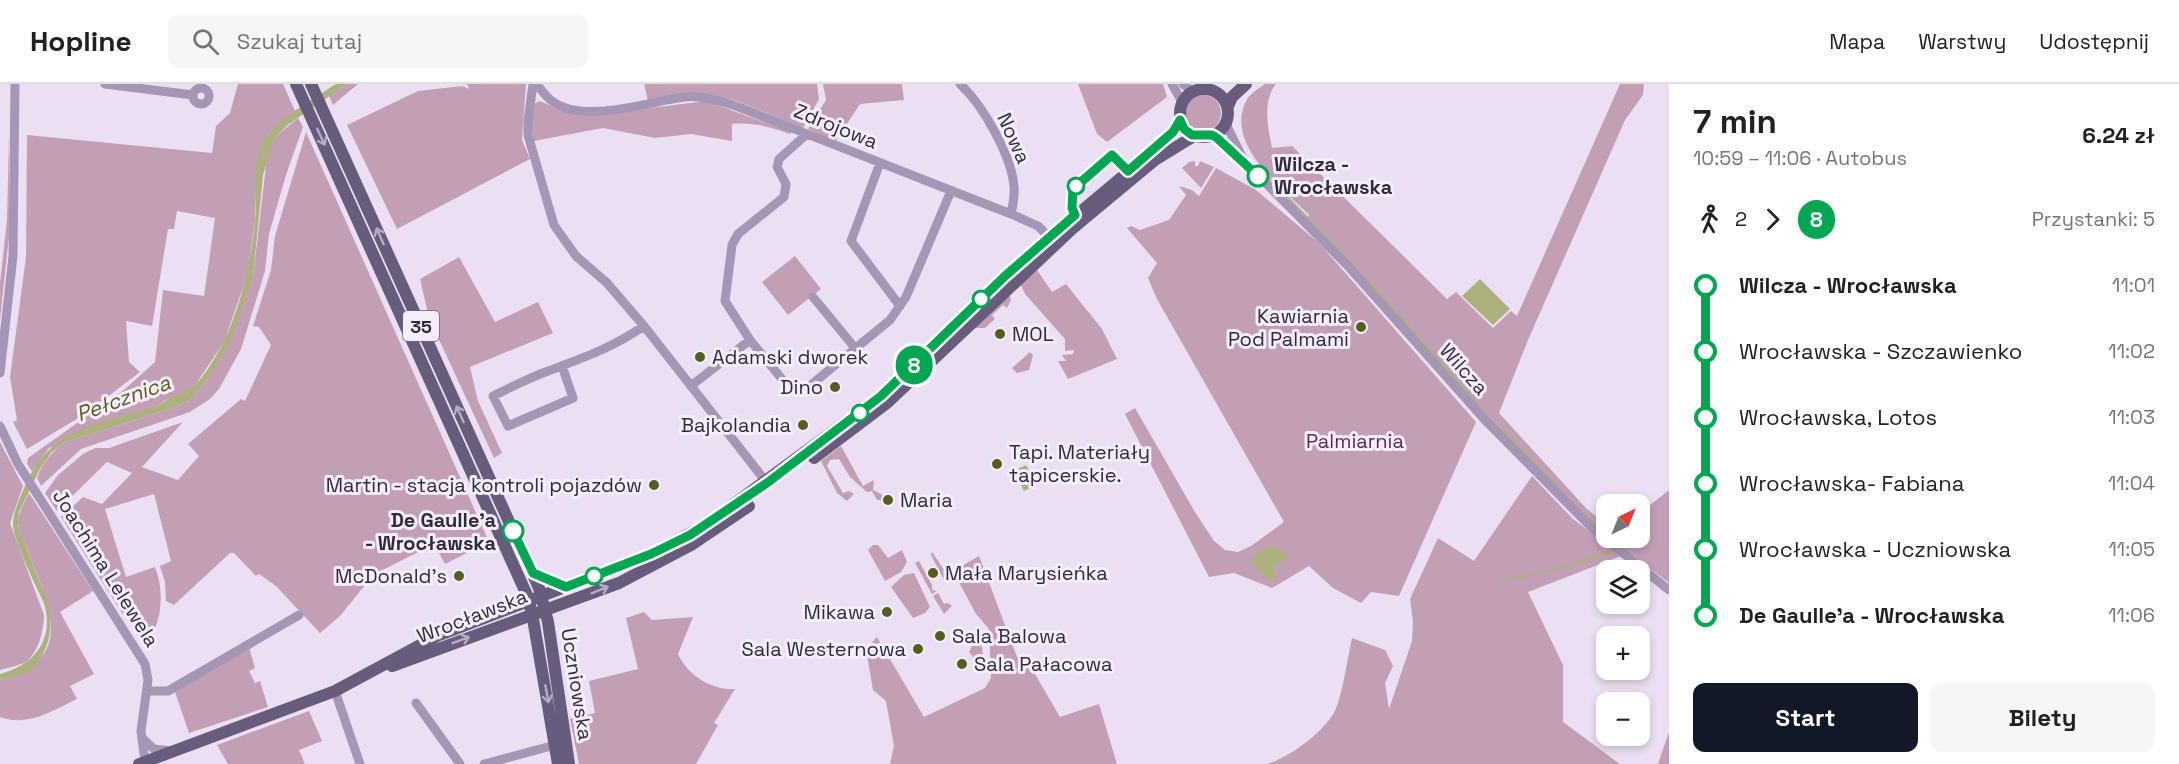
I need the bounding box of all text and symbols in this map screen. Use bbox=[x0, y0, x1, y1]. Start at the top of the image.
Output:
search box bbox=[168, 14, 588, 68]
text: Hopline bbox=[30, 23, 132, 59]
icon: search bbox=[189, 25, 222, 58]
text: Szukaj tutaj bbox=[237, 27, 362, 55]
text: Mapa bbox=[1829, 28, 1885, 55]
text: Warstwy bbox=[1918, 28, 2006, 55]
text: Udostępnij bbox=[2039, 28, 2149, 55]
street label: Zdrojowa bbox=[790, 97, 882, 155]
text: 7 min bbox=[1693, 101, 1777, 143]
street label: Nowa bbox=[991, 109, 1037, 167]
text: 6.24 zł bbox=[2082, 121, 2155, 149]
one-way arrow bbox=[316, 128, 327, 146]
text: 10:59 – 11:06 · Autobus bbox=[1693, 145, 1907, 171]
place label: Wilcza - Wrocławska bbox=[1274, 151, 1393, 200]
marker: Wilcza - Wrocławska bbox=[1247, 165, 1269, 187]
unlabelled marker bbox=[1067, 177, 1085, 195]
icon: walk bbox=[1693, 203, 1726, 236]
icon: forward bbox=[1756, 203, 1789, 236]
text: 2 bbox=[1735, 206, 1747, 232]
text: 8 bbox=[1810, 206, 1823, 233]
text: Przystanki: 5 bbox=[2032, 206, 2155, 232]
one-way arrow bbox=[374, 227, 386, 245]
text: Wilcza - Wrocławska bbox=[1739, 271, 1957, 299]
text: 11:01 bbox=[2112, 272, 2155, 298]
unlabelled marker bbox=[972, 290, 990, 308]
place label: Kawiarnia Pod Palmami bbox=[1228, 303, 1349, 352]
road number: 35 bbox=[403, 311, 439, 341]
marker: Kawiarnia Pod Palmami bbox=[1354, 320, 1368, 334]
place label: MOL bbox=[1012, 321, 1054, 347]
marker: MOL bbox=[993, 327, 1007, 341]
text: Wrocławska - Szczawienko bbox=[1739, 337, 2022, 365]
street label: Wilcza bbox=[1434, 338, 1494, 400]
text: 11:02 bbox=[2108, 338, 2155, 364]
place label: Adamski dworek bbox=[712, 344, 869, 370]
line badge: 8 bbox=[894, 346, 934, 384]
marker: Adamski dworek bbox=[693, 350, 707, 364]
text: 8 bbox=[908, 352, 920, 379]
water label: Pełcznica bbox=[72, 368, 175, 427]
place label: Dino bbox=[780, 374, 823, 400]
marker: Dino bbox=[828, 380, 842, 394]
text: Wrocławska, Lotos bbox=[1739, 403, 1937, 431]
unlabelled marker bbox=[851, 404, 869, 422]
text: 11:03 bbox=[2108, 404, 2155, 430]
one-way arrow bbox=[454, 405, 466, 423]
place label: Bajkolandia bbox=[681, 412, 791, 438]
marker: Bajkolandia bbox=[796, 418, 810, 432]
park label: Palmiarnia bbox=[1306, 428, 1404, 454]
place label: Tapi. Materiały tapicerskie. bbox=[1009, 439, 1150, 488]
marker: Tapi. Materiały tapicerskie. bbox=[990, 457, 1004, 471]
text: Wrocławska- Fabiana bbox=[1739, 469, 1964, 497]
text: 11:04 bbox=[2108, 470, 2155, 496]
place label: Martin - stacja kontroli pojazdów bbox=[326, 472, 642, 498]
marker: Martin - stacja kontroli pojazdów bbox=[647, 478, 661, 492]
street label: Joachima Lelewela bbox=[47, 484, 165, 652]
place label: Maria bbox=[900, 487, 953, 513]
marker: Maria bbox=[881, 493, 895, 507]
north arrow bbox=[1596, 494, 1650, 548]
map controls bbox=[1596, 494, 1650, 746]
place label: De Gaulle'a - Wrocławska bbox=[365, 507, 496, 556]
marker: De Gaulle'a - Wrocławska bbox=[502, 520, 524, 542]
text: Wrocławska - Uczniowska bbox=[1739, 535, 2011, 563]
text: 11:05 bbox=[2108, 536, 2155, 562]
place label: Mała Marysieńka bbox=[945, 560, 1108, 586]
button: layers bbox=[1596, 560, 1650, 614]
place label: McDonald's bbox=[335, 563, 447, 589]
marker: Mała Marysieńka bbox=[926, 566, 940, 580]
unlabelled marker bbox=[585, 567, 603, 585]
marker: McDonald's bbox=[452, 569, 466, 583]
street label: Wrocławska bbox=[413, 583, 531, 649]
one-way arrow bbox=[591, 584, 609, 595]
place label: Mikawa bbox=[804, 599, 875, 625]
text: De Gaulle'a - Wrocławska bbox=[1739, 601, 2004, 629]
text: 11:06 bbox=[2108, 602, 2155, 628]
marker: Mikawa bbox=[880, 605, 894, 619]
place label: Sala Balowa bbox=[952, 623, 1066, 649]
street label: Uczniowska bbox=[555, 626, 599, 742]
button: + bbox=[1596, 626, 1650, 680]
marker: Sala Balowa bbox=[933, 629, 947, 643]
one-way arrow bbox=[451, 634, 470, 645]
place label: Sala Westernowa bbox=[741, 636, 906, 662]
marker: Sala Westernowa bbox=[911, 642, 925, 656]
place label: Sala Pałacowa bbox=[974, 651, 1113, 677]
marker: Sala Pałacowa bbox=[955, 657, 969, 671]
button: Start bbox=[1693, 683, 1918, 752]
button: Bilety bbox=[1930, 683, 2155, 752]
one-way arrow bbox=[542, 684, 553, 703]
button: − bbox=[1596, 692, 1650, 746]

